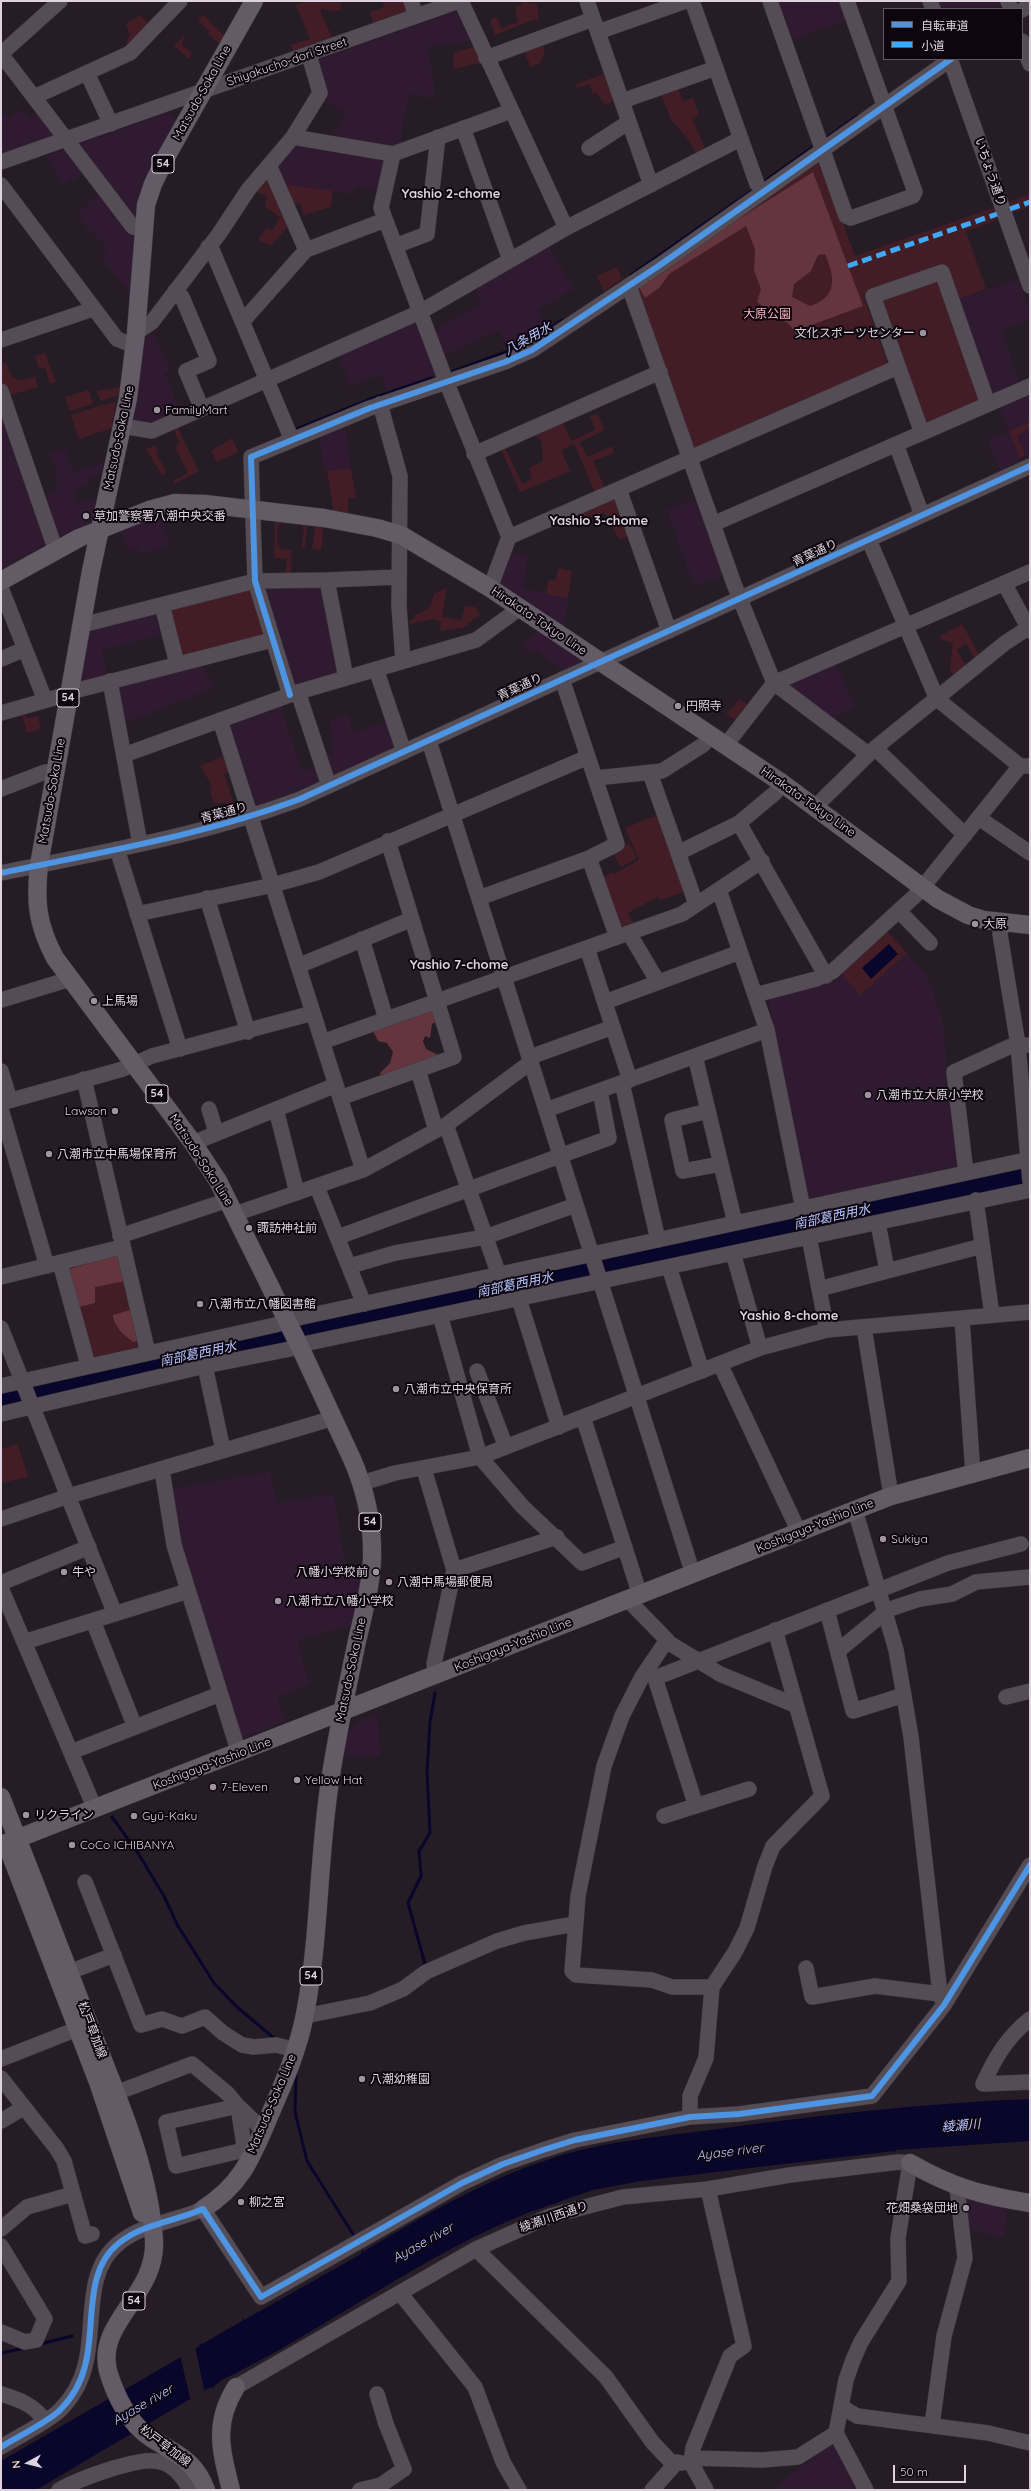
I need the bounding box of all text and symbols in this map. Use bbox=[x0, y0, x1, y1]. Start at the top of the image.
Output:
legend bbox=[883, 8, 1023, 60]
text: 自転車道 bbox=[921, 18, 969, 33]
street label: Shiyakucho-dori Street bbox=[225, 35, 349, 89]
text: 小道 bbox=[921, 38, 945, 53]
street label: Matsudo-Soka Line bbox=[170, 43, 234, 143]
street label: いちょう通り bbox=[971, 136, 1009, 208]
road number: 54 bbox=[152, 155, 174, 173]
district label: Yashio 2-chome bbox=[402, 186, 500, 202]
park label: 大原公園 bbox=[743, 307, 791, 321]
water label: 八条用水 bbox=[501, 320, 555, 358]
place label: 文化スポーツセンター bbox=[795, 326, 915, 340]
marker: 文化スポーツセンター bbox=[918, 328, 928, 338]
street label: Matsudo-Soka Line bbox=[101, 384, 137, 492]
place label: FamilyMart bbox=[165, 403, 228, 417]
marker: FamilyMart bbox=[152, 405, 162, 415]
place label: 草加警察署八潮中央交番 bbox=[94, 509, 226, 523]
marker: 草加警察署八潮中央交番 bbox=[81, 511, 91, 521]
district label: Yashio 3-chome bbox=[550, 513, 648, 529]
street label: 青葉通り bbox=[790, 536, 840, 570]
street label: Hirakata-Tokyo Line bbox=[489, 584, 589, 658]
street label: 青葉通り bbox=[495, 670, 545, 704]
road number: 54 bbox=[57, 689, 79, 707]
place label: 円照寺 bbox=[686, 699, 722, 713]
marker: 円照寺 bbox=[673, 701, 683, 711]
street label: Matsudo-Soka Line bbox=[36, 737, 68, 845]
street label: Hirakata-Tokyo Line bbox=[758, 764, 858, 840]
street label: 青葉通り bbox=[199, 800, 249, 826]
place label: 大原 bbox=[983, 917, 1007, 931]
marker: 大原 bbox=[970, 919, 980, 929]
district label: Yashio 7-chome bbox=[410, 957, 508, 973]
place label: 上馬場 bbox=[102, 994, 138, 1008]
marker: 上馬場 bbox=[89, 996, 99, 1006]
road number: 54 bbox=[146, 1085, 168, 1103]
place label: 八潮市立大原小学校 bbox=[876, 1088, 984, 1102]
marker: 八潮市立大原小学校 bbox=[863, 1090, 873, 1100]
place label: Lawson bbox=[65, 1104, 107, 1118]
marker: Lawson bbox=[110, 1106, 120, 1116]
street label: Matsudo-Soka Line bbox=[166, 1111, 236, 1209]
place label: 八潮市立中馬場保育所 bbox=[57, 1147, 177, 1161]
marker: 八潮市立中馬場保育所 bbox=[44, 1149, 54, 1159]
water label: 南部葛西用水 bbox=[792, 1201, 872, 1233]
place label: 諏訪神社前 bbox=[257, 1221, 317, 1235]
marker: 諏訪神社前 bbox=[244, 1223, 254, 1233]
water label: 南部葛西用水 bbox=[475, 1269, 555, 1301]
place label: 八潮市立八幡図書館 bbox=[208, 1297, 316, 1311]
marker: 八潮市立八幡図書館 bbox=[195, 1299, 205, 1309]
district label: Yashio 8-chome bbox=[740, 1308, 838, 1324]
water label: 南部葛西用水 bbox=[158, 1338, 238, 1370]
place label: 八潮市立中央保育所 bbox=[404, 1382, 512, 1396]
marker: 八潮市立中央保育所 bbox=[391, 1384, 401, 1394]
street label: Koshigaya-Yashio Line bbox=[754, 1496, 876, 1556]
road number: 54 bbox=[359, 1513, 381, 1531]
place label: Sukiya bbox=[891, 1532, 928, 1546]
marker: Sukiya bbox=[878, 1534, 888, 1544]
place label: 牛や bbox=[72, 1565, 96, 1579]
place label: 八幡小学校前 bbox=[296, 1565, 368, 1579]
marker: 牛や bbox=[59, 1567, 69, 1577]
marker: 八幡小学校前 bbox=[371, 1567, 381, 1577]
place label: 八潮中馬場郵便局 bbox=[397, 1575, 493, 1589]
marker: 八潮中馬場郵便局 bbox=[384, 1577, 394, 1587]
place label: 八潮市立八幡小学校 bbox=[286, 1594, 394, 1608]
marker: 八潮市立八幡小学校 bbox=[273, 1596, 283, 1606]
street label: Koshigaya-Yashio Line bbox=[452, 1615, 574, 1675]
street label: Matsudo-Soka Line bbox=[333, 1616, 369, 1724]
street label: Koshigaya-Yashio Line bbox=[151, 1735, 273, 1793]
place label: Yellow Hat bbox=[305, 1773, 363, 1787]
marker: Yellow Hat bbox=[292, 1775, 302, 1785]
place label: 7-Eleven bbox=[221, 1780, 268, 1794]
marker: 7-Eleven bbox=[208, 1782, 218, 1792]
place label: リクライン bbox=[34, 1808, 94, 1822]
place label: Gyū-Kaku bbox=[142, 1809, 197, 1823]
marker: リクライン bbox=[21, 1810, 31, 1820]
marker: Gyū-Kaku bbox=[129, 1811, 139, 1821]
place label: CoCo ICHIBANYA bbox=[80, 1838, 174, 1852]
marker: CoCo ICHIBANYA bbox=[67, 1840, 77, 1850]
road number: 54 bbox=[300, 1967, 322, 1985]
street label: 松戸草加線 bbox=[75, 1999, 109, 2061]
street label: Matsudo-Soka Line bbox=[245, 2052, 299, 2156]
place label: 八潮幼稚園 bbox=[370, 2072, 430, 2086]
marker: 八潮幼稚園 bbox=[357, 2074, 367, 2084]
water label: 綾瀬川 bbox=[941, 2117, 981, 2135]
water label: Ayase river bbox=[696, 2140, 764, 2164]
place label: 柳之宮 bbox=[249, 2195, 285, 2209]
marker: 柳之宮 bbox=[236, 2197, 246, 2207]
street label: 綾瀬川西通り bbox=[518, 2198, 590, 2236]
place label: 花畑桑袋団地 bbox=[886, 2201, 958, 2215]
marker: 花畑桑袋団地 bbox=[961, 2203, 971, 2213]
water label: Ayase river bbox=[390, 2220, 456, 2266]
road number: 54 bbox=[123, 2292, 145, 2310]
water label: Ayase river bbox=[110, 2381, 176, 2429]
street label: 松戸草加線 bbox=[137, 2422, 193, 2470]
north arrow bbox=[8, 2443, 48, 2483]
scale bar bbox=[895, 2457, 968, 2483]
text: N bbox=[9, 2460, 24, 2469]
text: 50 m bbox=[900, 2464, 928, 2479]

